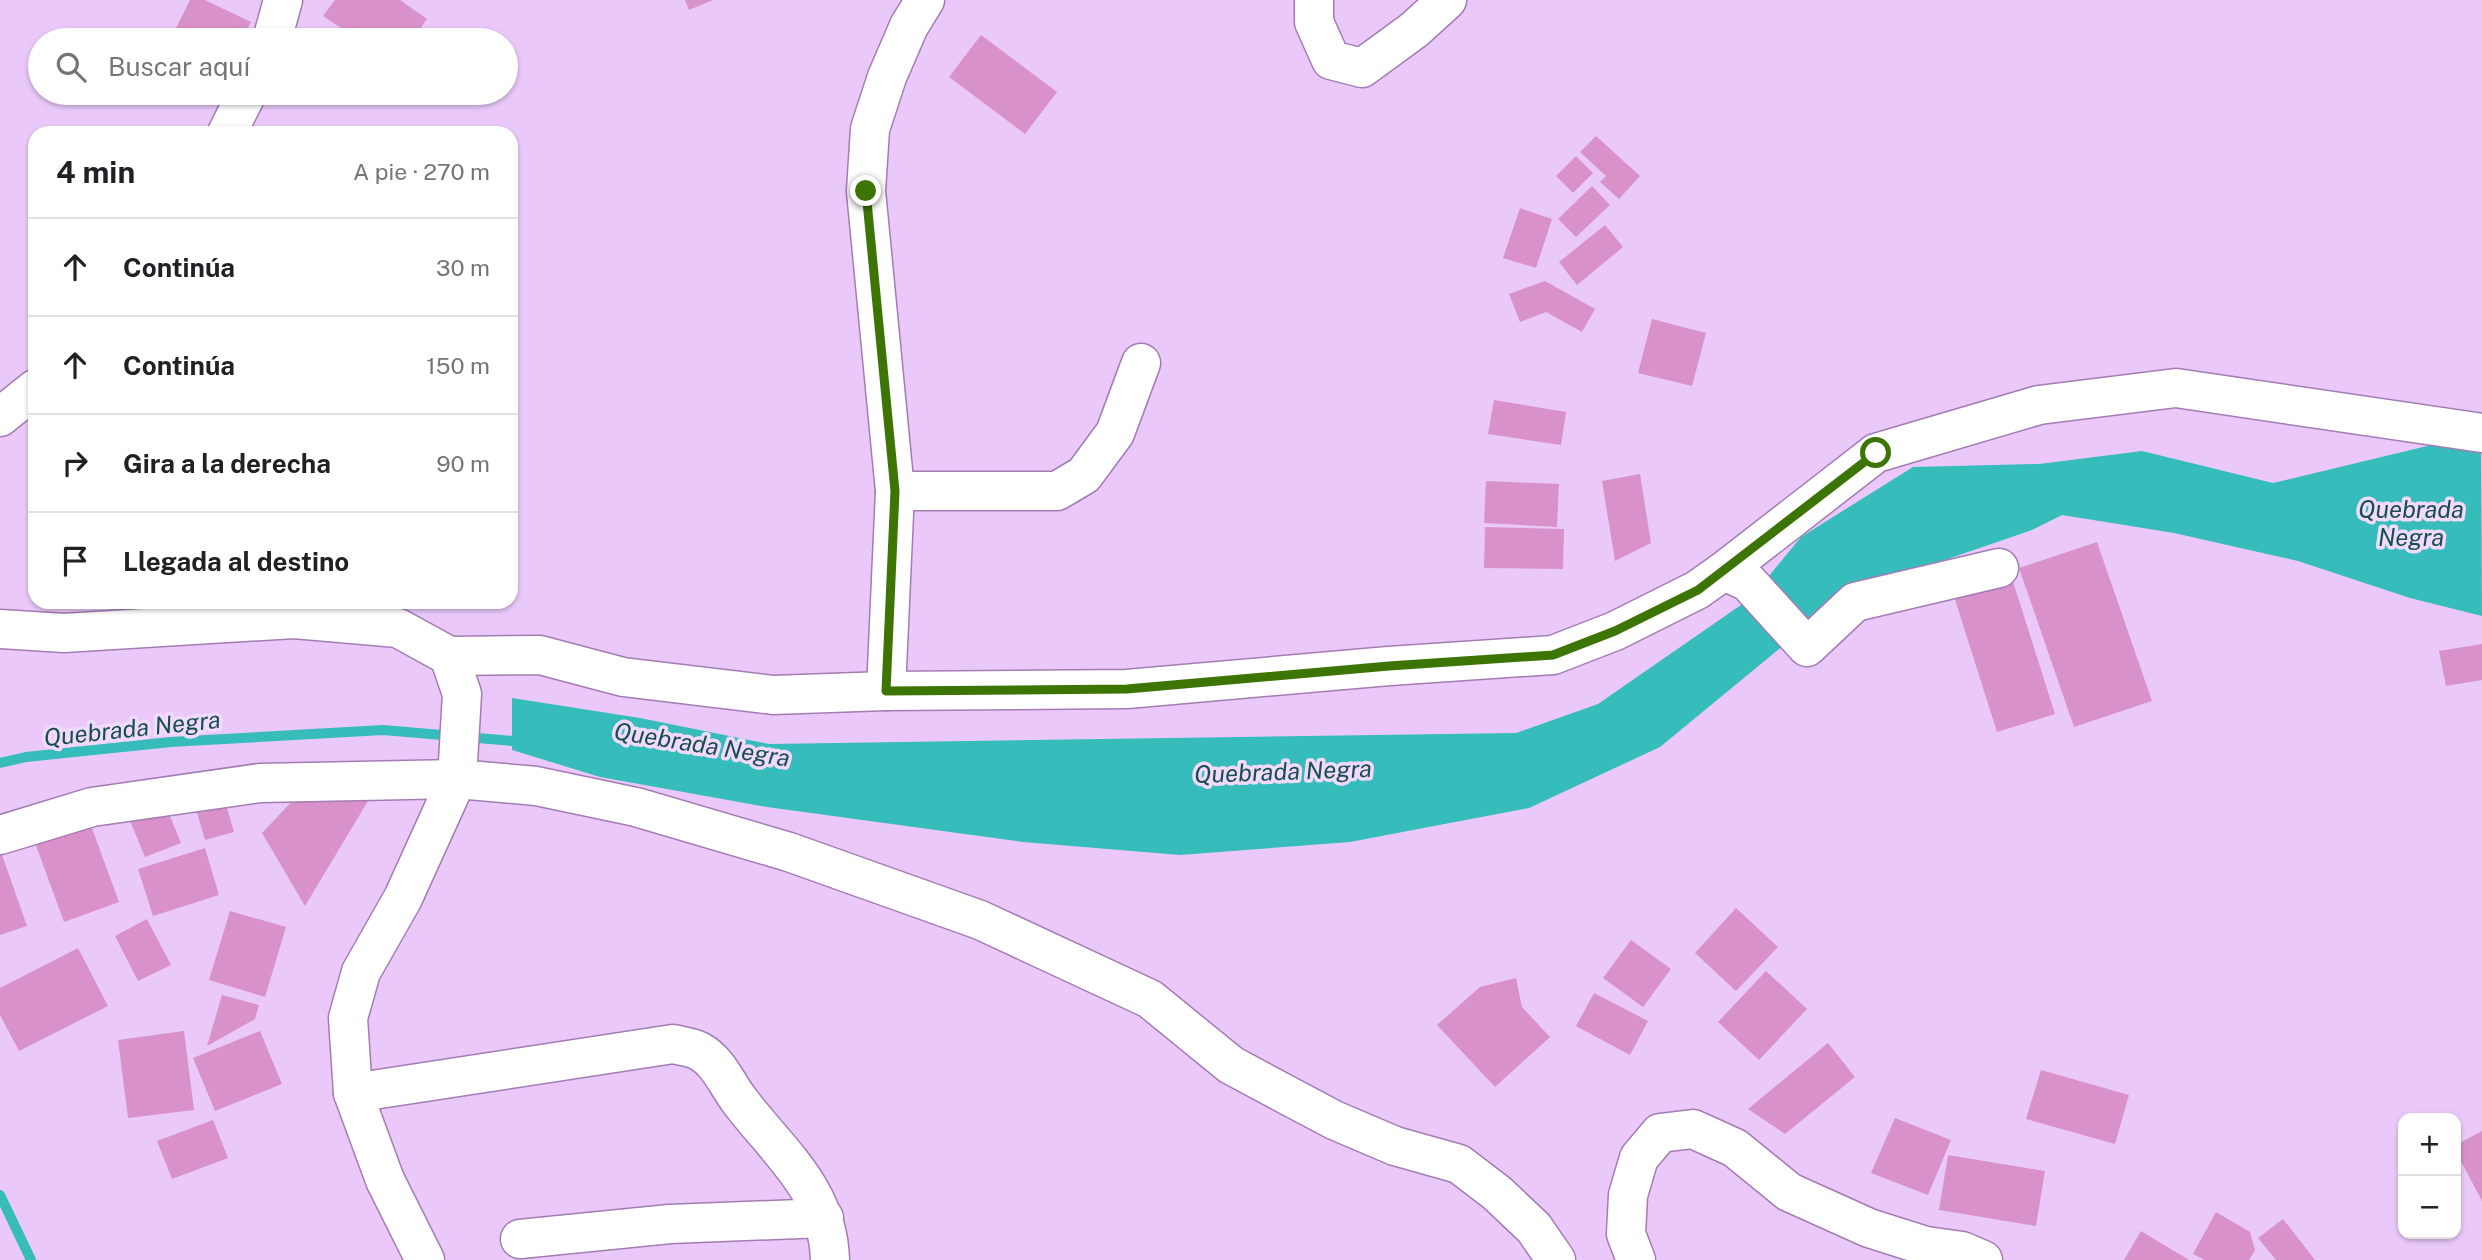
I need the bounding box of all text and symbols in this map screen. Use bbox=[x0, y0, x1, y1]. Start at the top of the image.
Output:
search box bbox=[28, 28, 518, 105]
icon: search bbox=[52, 48, 90, 86]
text: Buscar aquí bbox=[108, 51, 250, 82]
text: 4 min bbox=[56, 154, 135, 190]
text: A pie · 270 m bbox=[353, 158, 490, 185]
route end bbox=[850, 175, 881, 206]
icon: ahead bbox=[56, 248, 94, 286]
text: Continúa bbox=[123, 252, 235, 283]
text: 30 m bbox=[436, 254, 490, 281]
icon: ahead bbox=[56, 346, 94, 384]
text: Continúa bbox=[123, 350, 235, 381]
text: 150 m bbox=[426, 352, 490, 379]
route start bbox=[1860, 437, 1891, 468]
icon: right bbox=[56, 444, 94, 482]
text: Gira a la derecha bbox=[123, 448, 331, 479]
text: 90 m bbox=[436, 450, 490, 477]
water label: Quebrada Negra bbox=[2358, 495, 2464, 551]
icon: arrive bbox=[56, 542, 94, 580]
text: Llegada al destino bbox=[123, 546, 349, 577]
water label: Quebrada Negra bbox=[42, 705, 222, 751]
water label: Quebrada Negra bbox=[612, 716, 792, 772]
water label: Quebrada Negra bbox=[1194, 754, 1372, 788]
map controls bbox=[2398, 1113, 2461, 1239]
button: + bbox=[2398, 1113, 2461, 1176]
button: − bbox=[2398, 1176, 2461, 1239]

